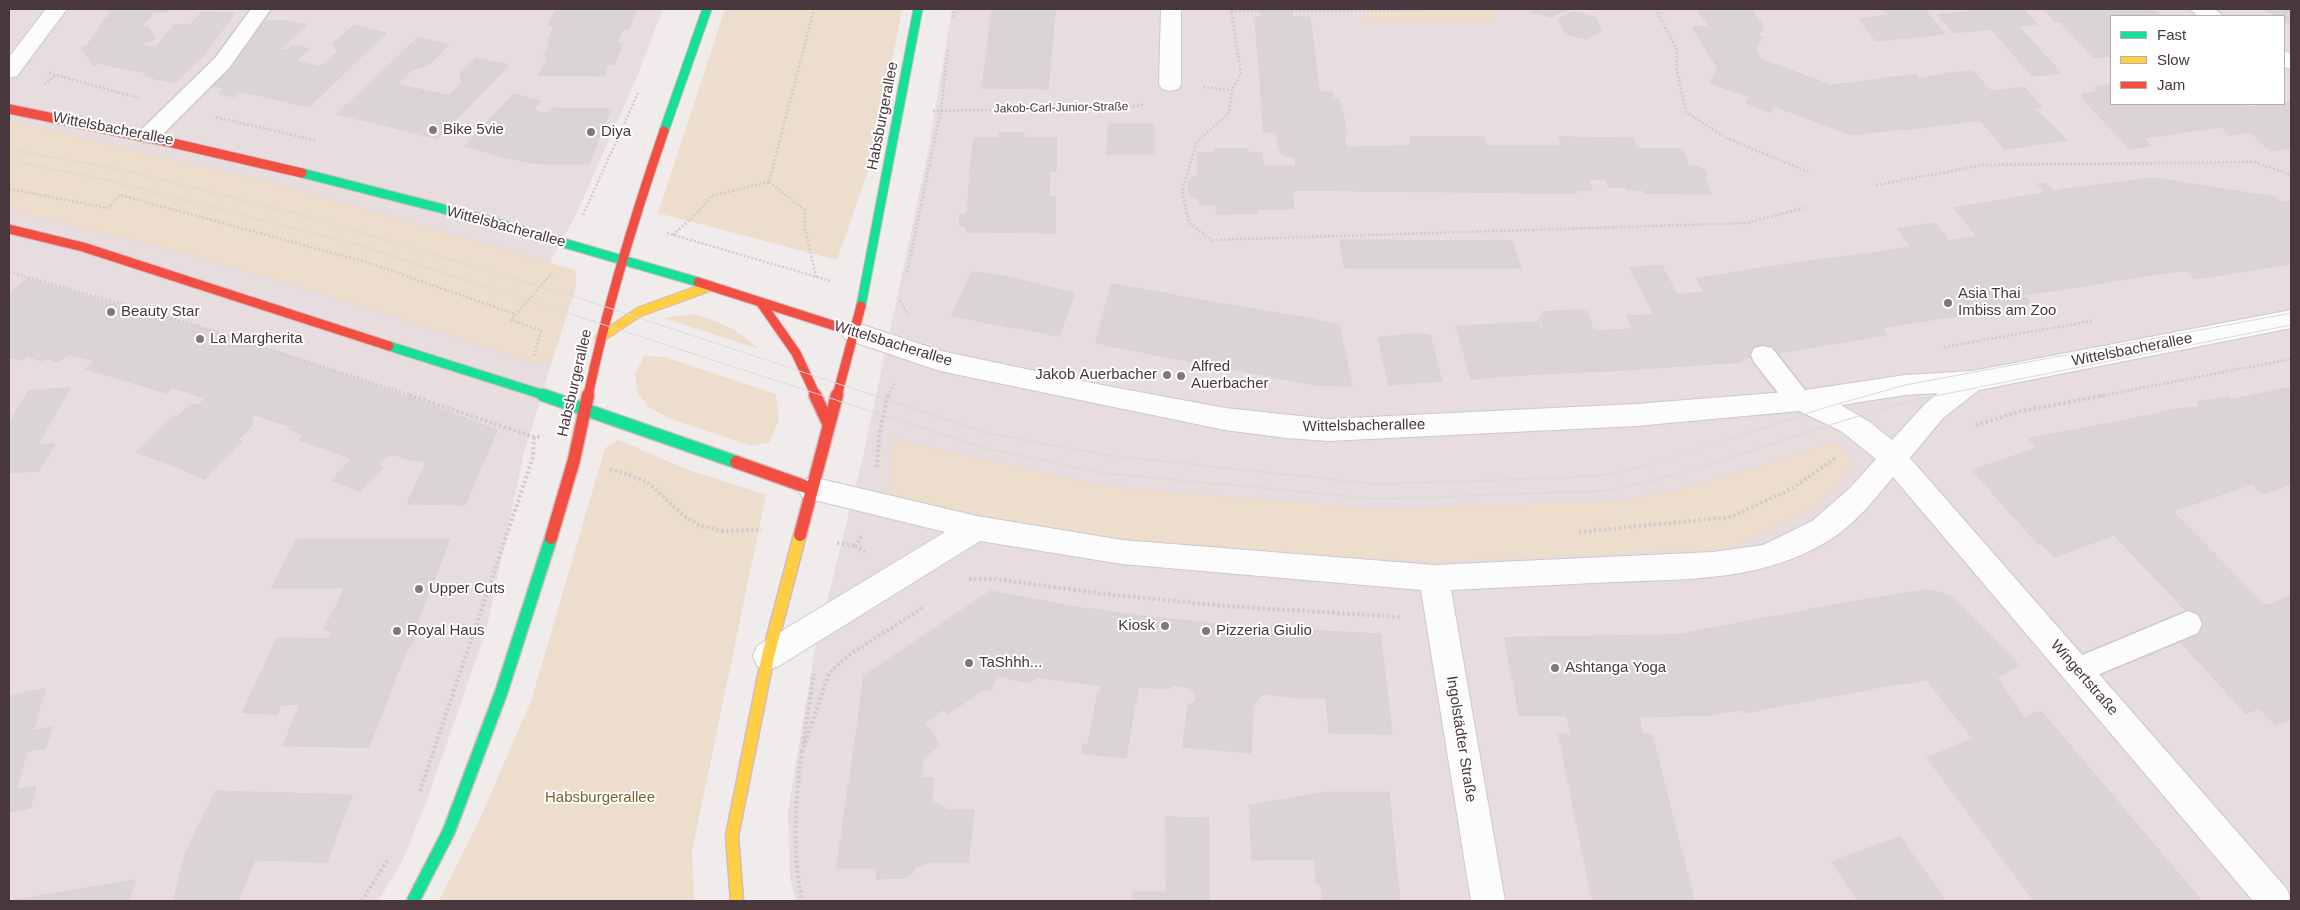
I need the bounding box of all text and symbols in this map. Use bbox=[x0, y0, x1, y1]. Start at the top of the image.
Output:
legend bbox=[2110, 15, 2285, 105]
text: Fast bbox=[2157, 26, 2186, 43]
text: Slow bbox=[2157, 51, 2190, 68]
street label: Habsburgerallee bbox=[864, 60, 902, 172]
text: Jam bbox=[2157, 76, 2185, 93]
street label: Jakob-Carl-Junior-Straße bbox=[994, 100, 1128, 116]
street label: Wittelsbacherallee bbox=[51, 108, 175, 150]
place label: Bike 5vie bbox=[443, 121, 504, 139]
place label: Diya bbox=[601, 123, 631, 141]
marker: Bike 5vie bbox=[427, 124, 439, 136]
marker: Diya bbox=[585, 126, 597, 138]
street label: Wittelsbacherallee bbox=[444, 202, 568, 252]
place label: Asia Thai Imbiss am Zoo bbox=[1958, 285, 2056, 320]
marker: Asia Thai Imbiss am Zoo bbox=[1942, 297, 1954, 309]
place label: Beauty Star bbox=[121, 303, 199, 321]
marker: Beauty Star bbox=[105, 306, 117, 318]
street label: Wittelsbacherallee bbox=[832, 317, 954, 371]
street label: Habsburgerallee bbox=[554, 327, 596, 439]
street label: Wittelsbacherallee bbox=[2070, 329, 2194, 371]
place label: La Margherita bbox=[210, 330, 303, 348]
marker: La Margherita bbox=[194, 333, 206, 345]
place label: Alfred Auerbacher bbox=[1191, 358, 1269, 393]
place label: Jakob Auerbacher bbox=[1035, 366, 1157, 384]
marker: Jakob Auerbacher bbox=[1161, 369, 1173, 381]
marker: Alfred Auerbacher bbox=[1175, 370, 1187, 382]
street label: Wittelsbacherallee bbox=[1303, 416, 1425, 436]
place label: Upper Cuts bbox=[429, 580, 505, 598]
marker: Upper Cuts bbox=[413, 583, 425, 595]
place label: Kiosk bbox=[1118, 617, 1155, 635]
marker: Kiosk bbox=[1159, 620, 1171, 632]
place label: Royal Haus bbox=[407, 622, 485, 640]
place label: Pizzeria Giulio bbox=[1216, 622, 1312, 640]
marker: Royal Haus bbox=[391, 625, 403, 637]
marker: Pizzeria Giulio bbox=[1200, 625, 1212, 637]
street label: Wingertstraße bbox=[2046, 637, 2122, 719]
place label: TaShhh... bbox=[979, 654, 1042, 672]
marker: TaShhh... bbox=[963, 657, 975, 669]
place label: Ashtanga Yoga bbox=[1565, 659, 1666, 677]
marker: Ashtanga Yoga bbox=[1549, 662, 1561, 674]
street label: Ingolstädter Straße bbox=[1442, 675, 1480, 803]
park label: Habsburgerallee bbox=[545, 789, 655, 807]

